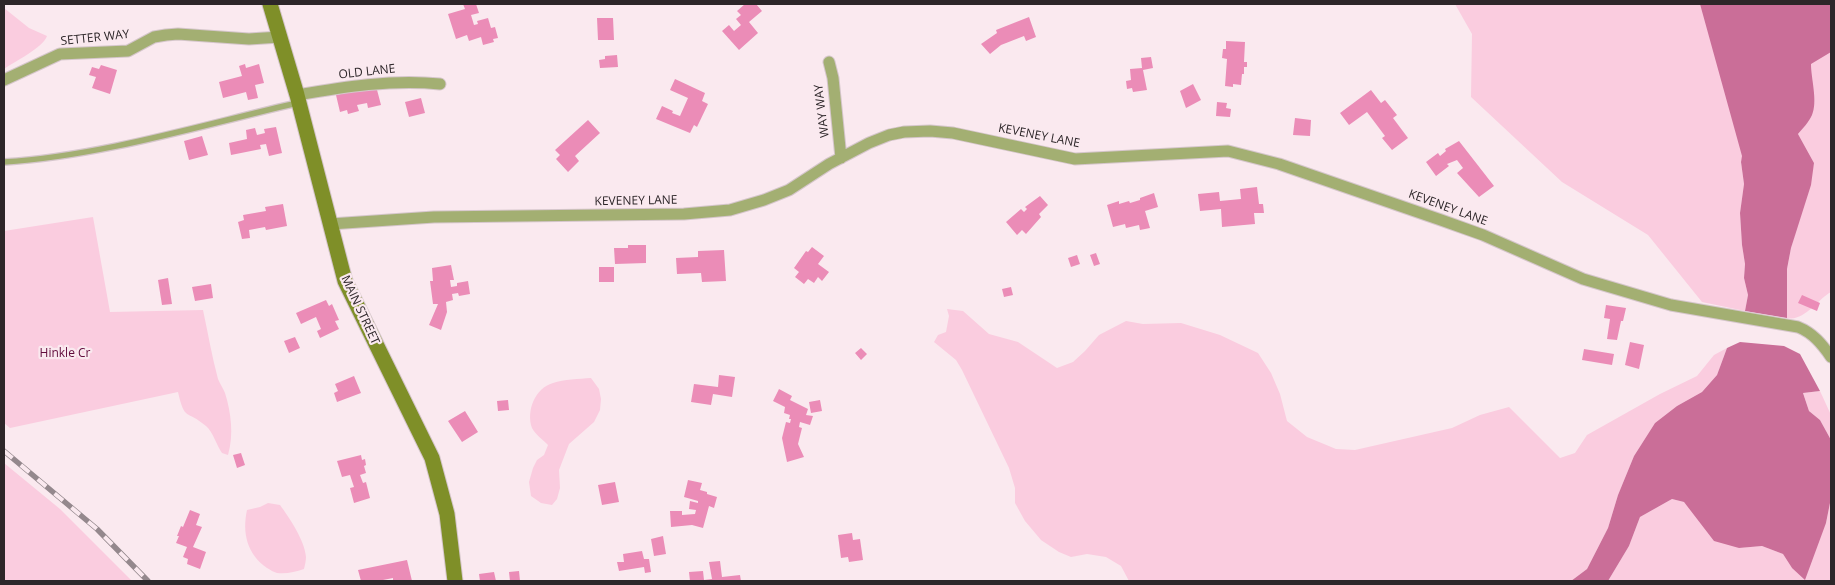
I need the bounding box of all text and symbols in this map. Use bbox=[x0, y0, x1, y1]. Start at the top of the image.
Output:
street label: SETTER WAY bbox=[60, 27, 130, 49]
street label: OLD LANE bbox=[338, 62, 396, 82]
street label: WAY WAY bbox=[812, 83, 832, 139]
street label: KEVENEY LANE bbox=[997, 121, 1081, 151]
street label: KEVENEY LANE bbox=[1407, 187, 1489, 229]
street label: KEVENEY LANE bbox=[594, 193, 678, 209]
street label: MAIN STREET bbox=[338, 273, 382, 347]
park label: Hinkle Cr bbox=[40, 347, 90, 361]

